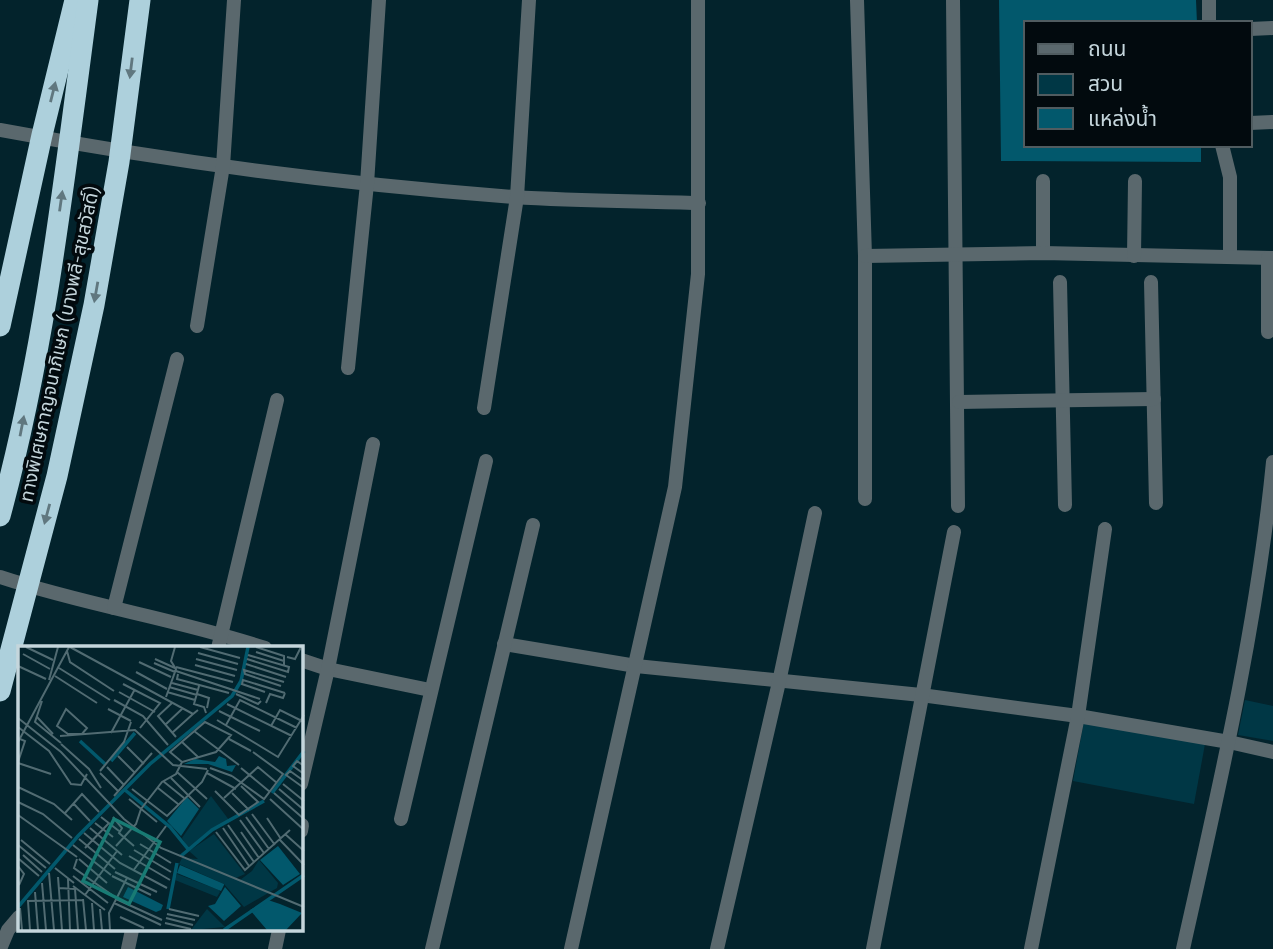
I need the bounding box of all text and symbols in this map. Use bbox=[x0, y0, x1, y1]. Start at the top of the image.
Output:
legend bbox=[1024, 21, 1252, 147]
text: ถนน bbox=[1088, 34, 1126, 62]
one-way arrow bbox=[126, 57, 137, 79]
text: สวน bbox=[1088, 69, 1123, 97]
one-way arrow bbox=[48, 81, 59, 103]
text: แหล่งน้ำ bbox=[1088, 104, 1157, 132]
street label: ทางพิเศษกาญจนาภิเษก (บางพลี-สุขสวัสดิ์) bbox=[13, 182, 105, 504]
one-way arrow bbox=[55, 190, 66, 212]
one-way arrow bbox=[90, 281, 101, 303]
one-way arrow bbox=[17, 415, 28, 437]
one-way arrow bbox=[41, 504, 52, 526]
inset map bbox=[18, 646, 303, 932]

